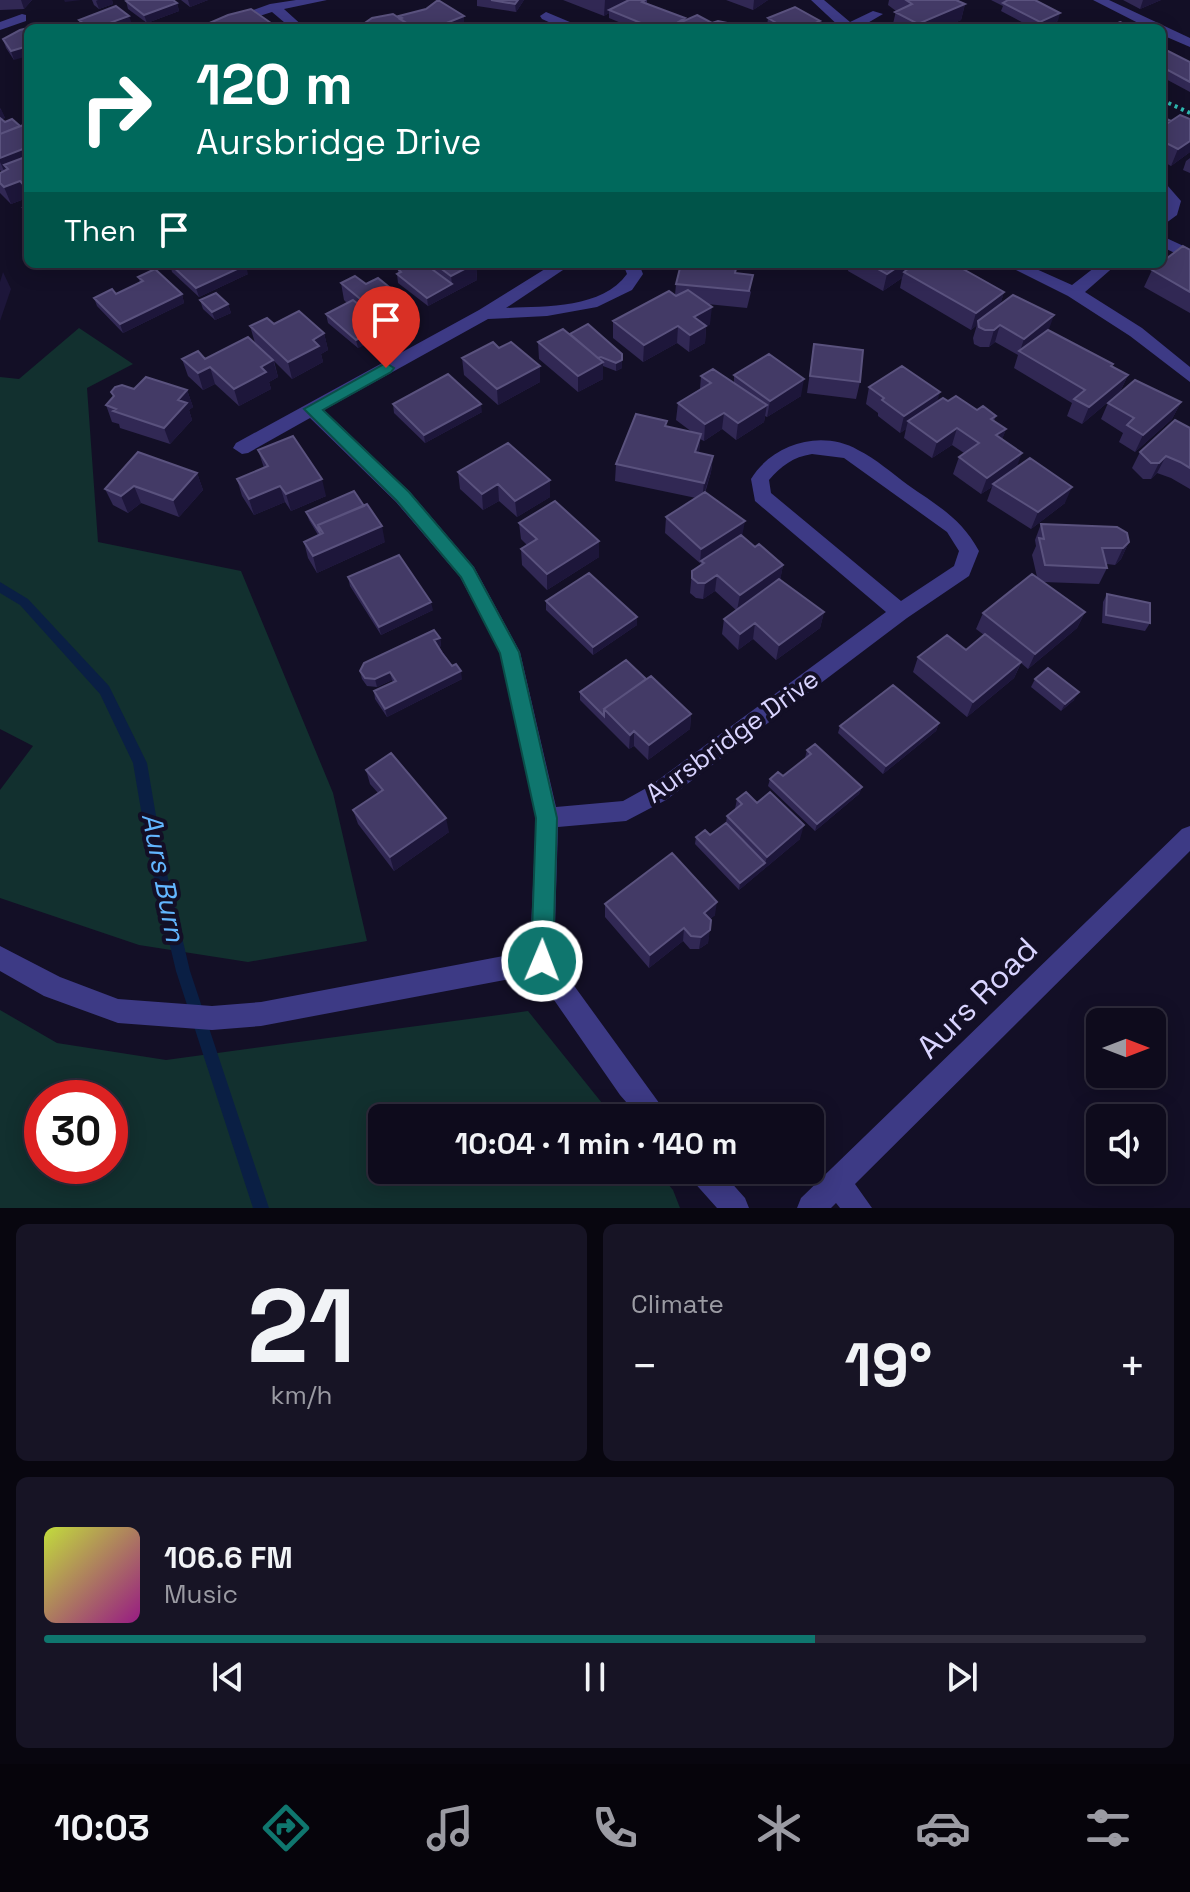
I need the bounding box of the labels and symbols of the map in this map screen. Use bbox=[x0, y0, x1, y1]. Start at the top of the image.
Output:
pin bbox=[352, 286, 420, 368]
street label: Aursbridge Drive bbox=[639, 662, 825, 810]
water label: Aurs Burn bbox=[134, 810, 194, 945]
position arrow bbox=[500, 919, 584, 1003]
street label: Aurs Road bbox=[908, 929, 1046, 1067]
north arrow bbox=[1086, 1008, 1166, 1088]
speed limit sign: 30 bbox=[24, 1080, 128, 1184]

